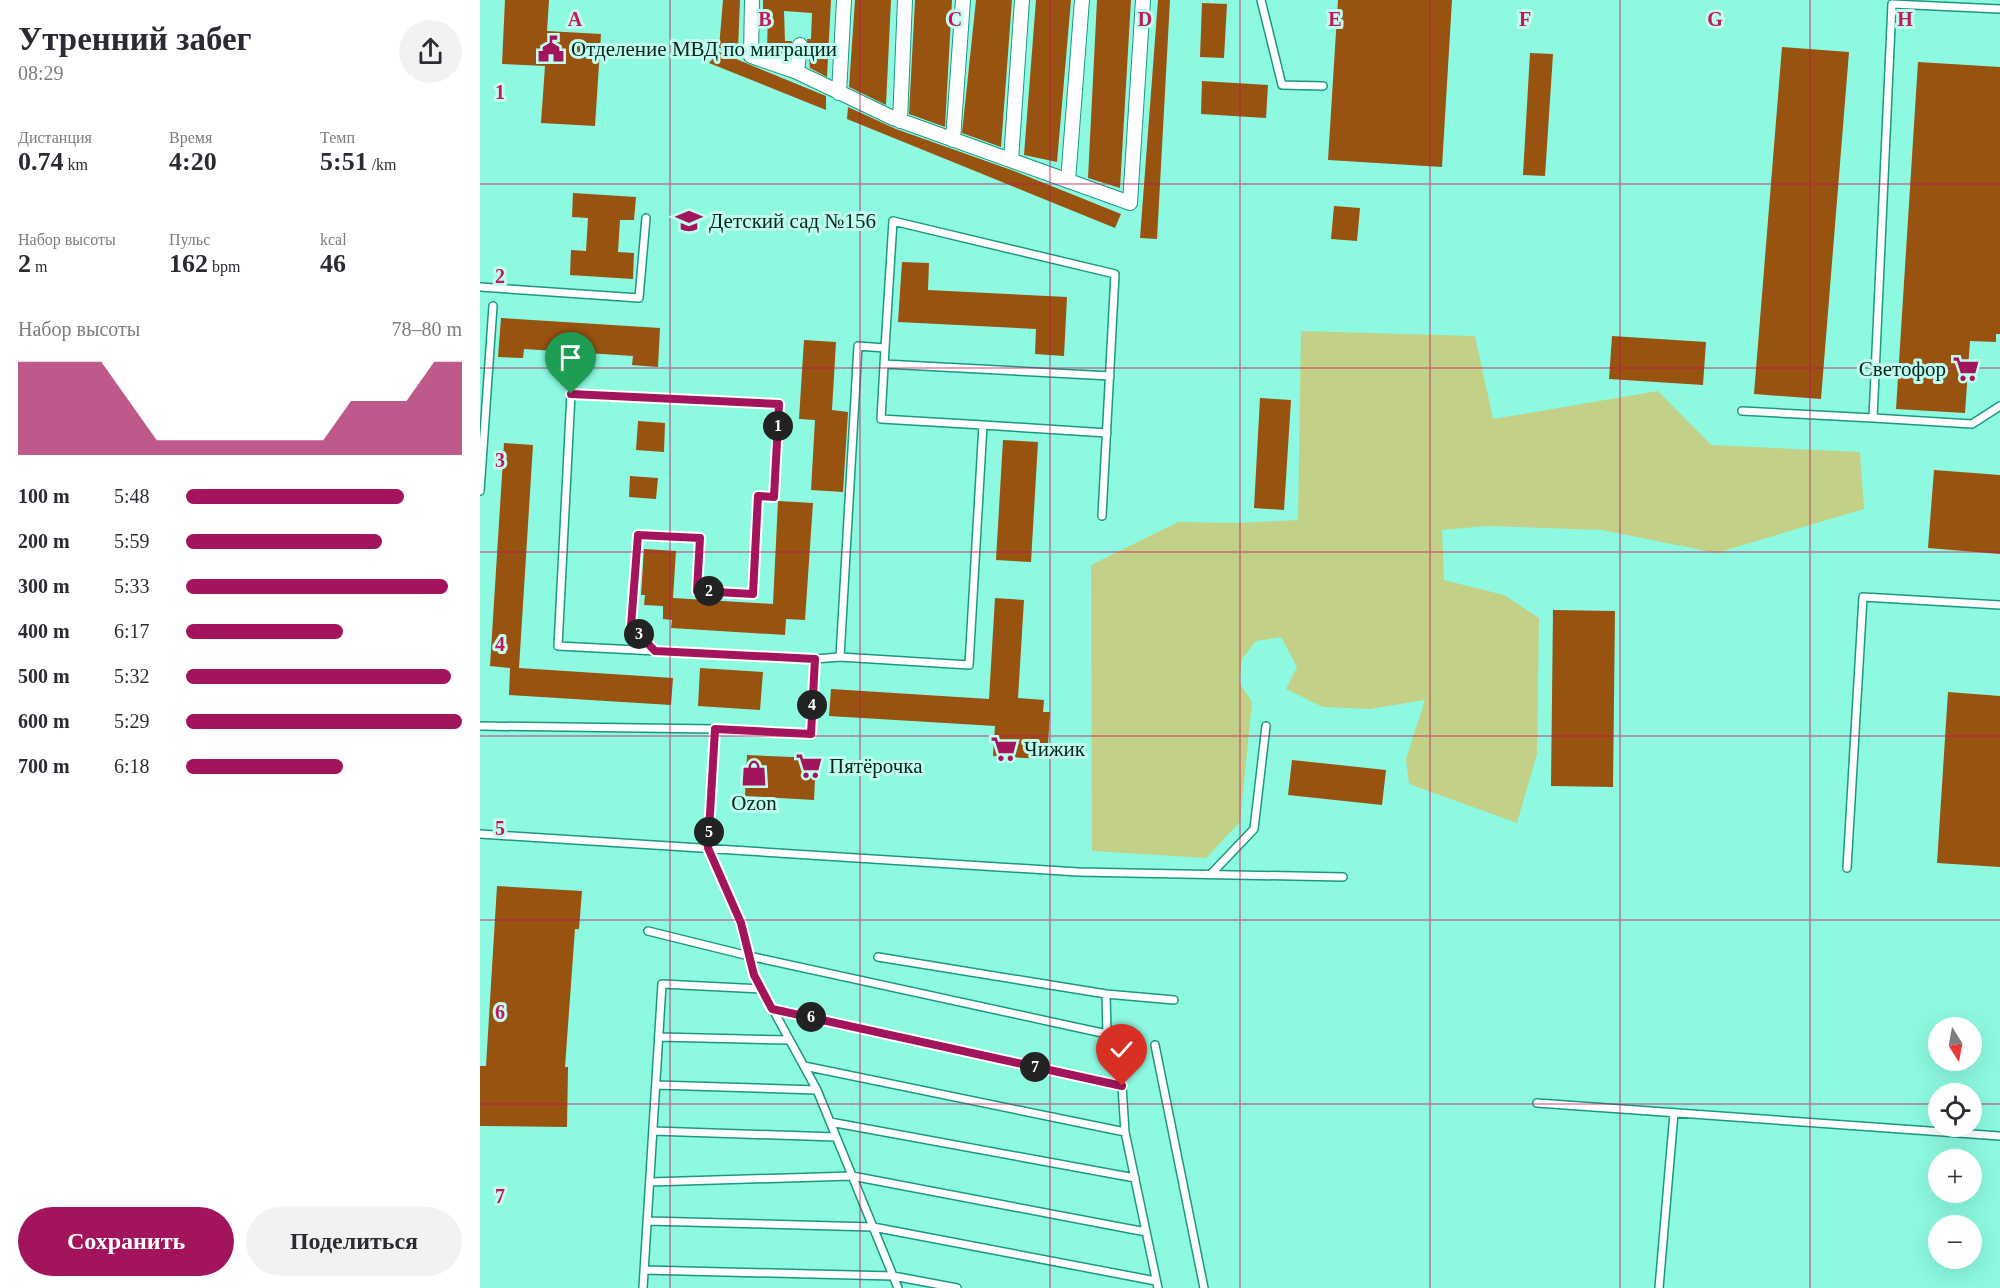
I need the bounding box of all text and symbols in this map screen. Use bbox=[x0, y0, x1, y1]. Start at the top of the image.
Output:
text: A bbox=[568, 8, 583, 30]
text: B bbox=[758, 8, 772, 30]
text: C bbox=[948, 8, 962, 30]
text: D bbox=[1138, 8, 1152, 30]
text: E bbox=[1328, 8, 1342, 30]
text: F bbox=[1519, 8, 1531, 30]
text: G bbox=[1707, 8, 1723, 30]
text: H bbox=[1897, 8, 1913, 30]
button: share bbox=[399, 20, 462, 83]
text: Утренний забег bbox=[18, 21, 252, 57]
public building icon: Отделение МВД по миграции bbox=[536, 34, 566, 64]
place label: Отделение МВД по миграции bbox=[571, 37, 837, 61]
text: 08:29 bbox=[18, 62, 64, 84]
text: 1 bbox=[495, 81, 505, 103]
text: Дистанция bbox=[18, 129, 92, 146]
text: Время bbox=[169, 129, 212, 146]
text: Темп bbox=[320, 129, 355, 146]
text: 0.74 bbox=[18, 147, 64, 176]
text: 4:20 bbox=[169, 147, 217, 176]
text: 5:51 bbox=[320, 147, 368, 176]
text: km bbox=[64, 156, 88, 173]
text: /km bbox=[368, 156, 397, 173]
school or university icon: Детский сад №156 bbox=[674, 206, 704, 236]
place label: Детский сад №156 bbox=[709, 209, 876, 233]
text: Набор высоты bbox=[18, 231, 116, 248]
text: Пульс bbox=[169, 231, 210, 248]
text: kcal bbox=[320, 231, 347, 248]
text: 2 bbox=[18, 249, 31, 278]
text: 162 bbox=[169, 249, 208, 278]
text: 46 bbox=[320, 249, 346, 278]
text: m bbox=[31, 258, 47, 275]
text: bpm bbox=[208, 258, 240, 275]
text: 2 bbox=[495, 265, 505, 287]
text: Набор высоты bbox=[18, 318, 140, 340]
text: 78–80 m bbox=[391, 318, 462, 340]
pin bbox=[545, 332, 596, 394]
icon: arrive bbox=[554, 341, 587, 374]
supermarket icon: Светофор bbox=[1951, 354, 1981, 384]
place label: Светофор bbox=[1859, 357, 1946, 381]
pin: 1 bbox=[763, 411, 793, 441]
text: 1 bbox=[774, 417, 782, 434]
text: 3 bbox=[495, 449, 505, 471]
text: 100 m bbox=[18, 485, 70, 507]
text: 5:48 bbox=[114, 485, 150, 507]
text: 200 m bbox=[18, 530, 70, 552]
text: 5:59 bbox=[114, 530, 150, 552]
text: 300 m bbox=[18, 575, 70, 597]
text: 5:33 bbox=[114, 575, 150, 597]
pin: 2 bbox=[694, 576, 724, 606]
text: 2 bbox=[705, 582, 713, 599]
pin: 3 bbox=[624, 619, 654, 649]
text: 400 m bbox=[18, 620, 70, 642]
text: 6:17 bbox=[114, 620, 150, 642]
text: 3 bbox=[635, 625, 643, 642]
text: 4 bbox=[495, 633, 505, 655]
text: 500 m bbox=[18, 665, 70, 687]
text: 5:32 bbox=[114, 665, 150, 687]
pin: 4 bbox=[797, 690, 827, 720]
text: 4 bbox=[808, 696, 816, 713]
text: 600 m bbox=[18, 710, 70, 732]
text: 5:29 bbox=[114, 710, 150, 732]
supermarket icon: Чижик bbox=[989, 734, 1019, 764]
place label: Чижик bbox=[1024, 737, 1086, 761]
supermarket icon: Пятёрочка bbox=[794, 751, 824, 781]
place label: Пятёрочка bbox=[829, 754, 923, 778]
text: 700 m bbox=[18, 755, 70, 777]
text: 6:18 bbox=[114, 755, 150, 777]
shop icon: Ozon bbox=[739, 758, 769, 788]
place label: Ozon bbox=[731, 791, 777, 815]
text: 5 bbox=[495, 817, 505, 839]
pin: 5 bbox=[694, 817, 724, 847]
text: 5 bbox=[705, 823, 713, 840]
text: 6 bbox=[495, 1001, 505, 1023]
pin: 6 bbox=[796, 1002, 826, 1032]
text: 6 bbox=[807, 1008, 815, 1025]
north arrow bbox=[1928, 1017, 1982, 1071]
map controls bbox=[1928, 1017, 1982, 1269]
pin bbox=[1096, 1024, 1147, 1086]
icon: check bbox=[1105, 1033, 1138, 1066]
pin: 7 bbox=[1020, 1052, 1050, 1082]
text: 7 bbox=[1031, 1058, 1039, 1075]
button: locate bbox=[1928, 1083, 1982, 1137]
button: + bbox=[1928, 1149, 1982, 1203]
text: 7 bbox=[495, 1185, 505, 1207]
button: Сохранить bbox=[18, 1207, 234, 1276]
button: Поделиться bbox=[246, 1207, 462, 1276]
button: − bbox=[1928, 1215, 1982, 1269]

